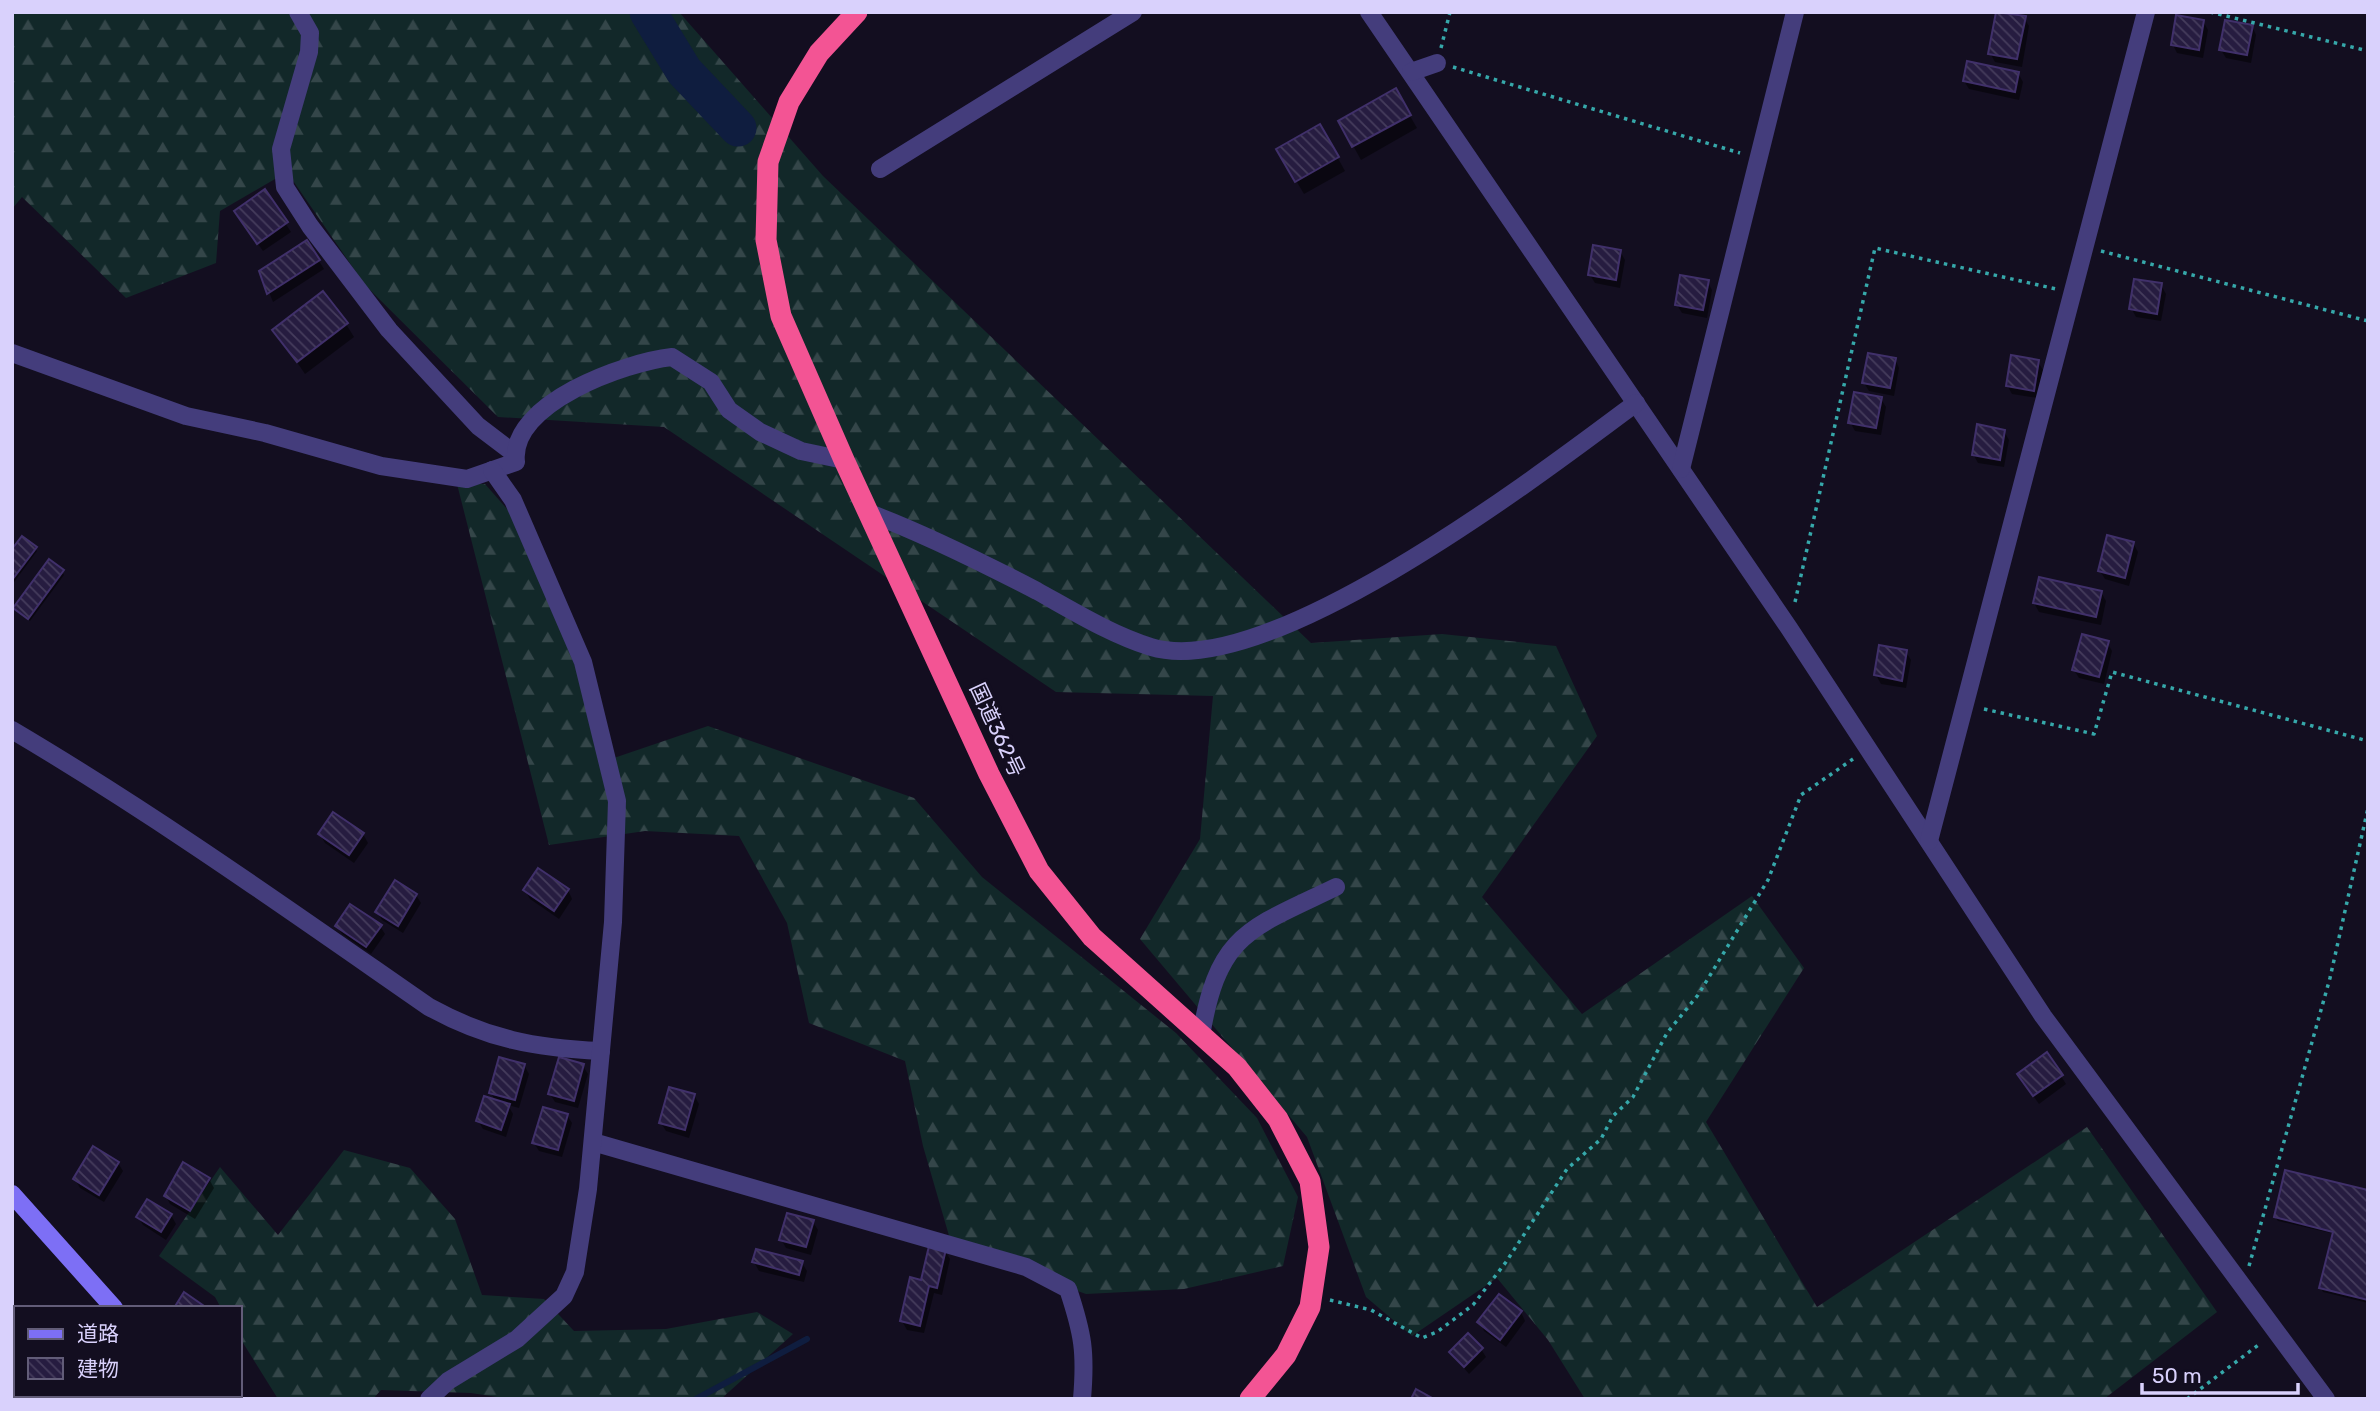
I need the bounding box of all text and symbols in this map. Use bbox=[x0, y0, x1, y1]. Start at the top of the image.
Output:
street label: 国道362号 bbox=[965, 679, 1030, 781]
legend bbox=[14, 1306, 242, 1397]
text: 道路 bbox=[77, 1321, 119, 1346]
scale bar bbox=[2142, 1352, 2298, 1396]
text: 建物 bbox=[77, 1356, 119, 1381]
text: 50 m bbox=[2152, 1363, 2202, 1388]

